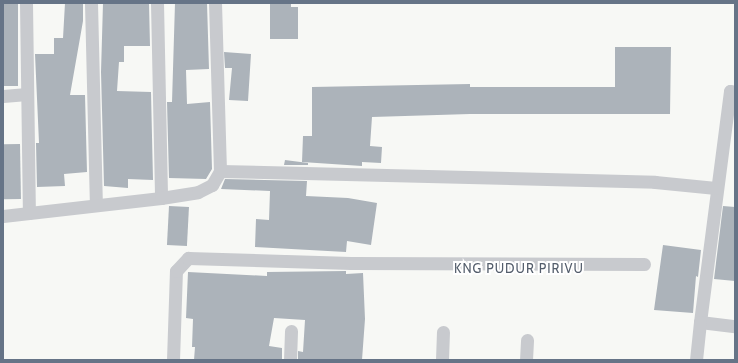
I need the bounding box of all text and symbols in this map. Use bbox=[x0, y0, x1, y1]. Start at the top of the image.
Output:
district label: KNG PUDUR PIRIVU bbox=[454, 260, 584, 276]

